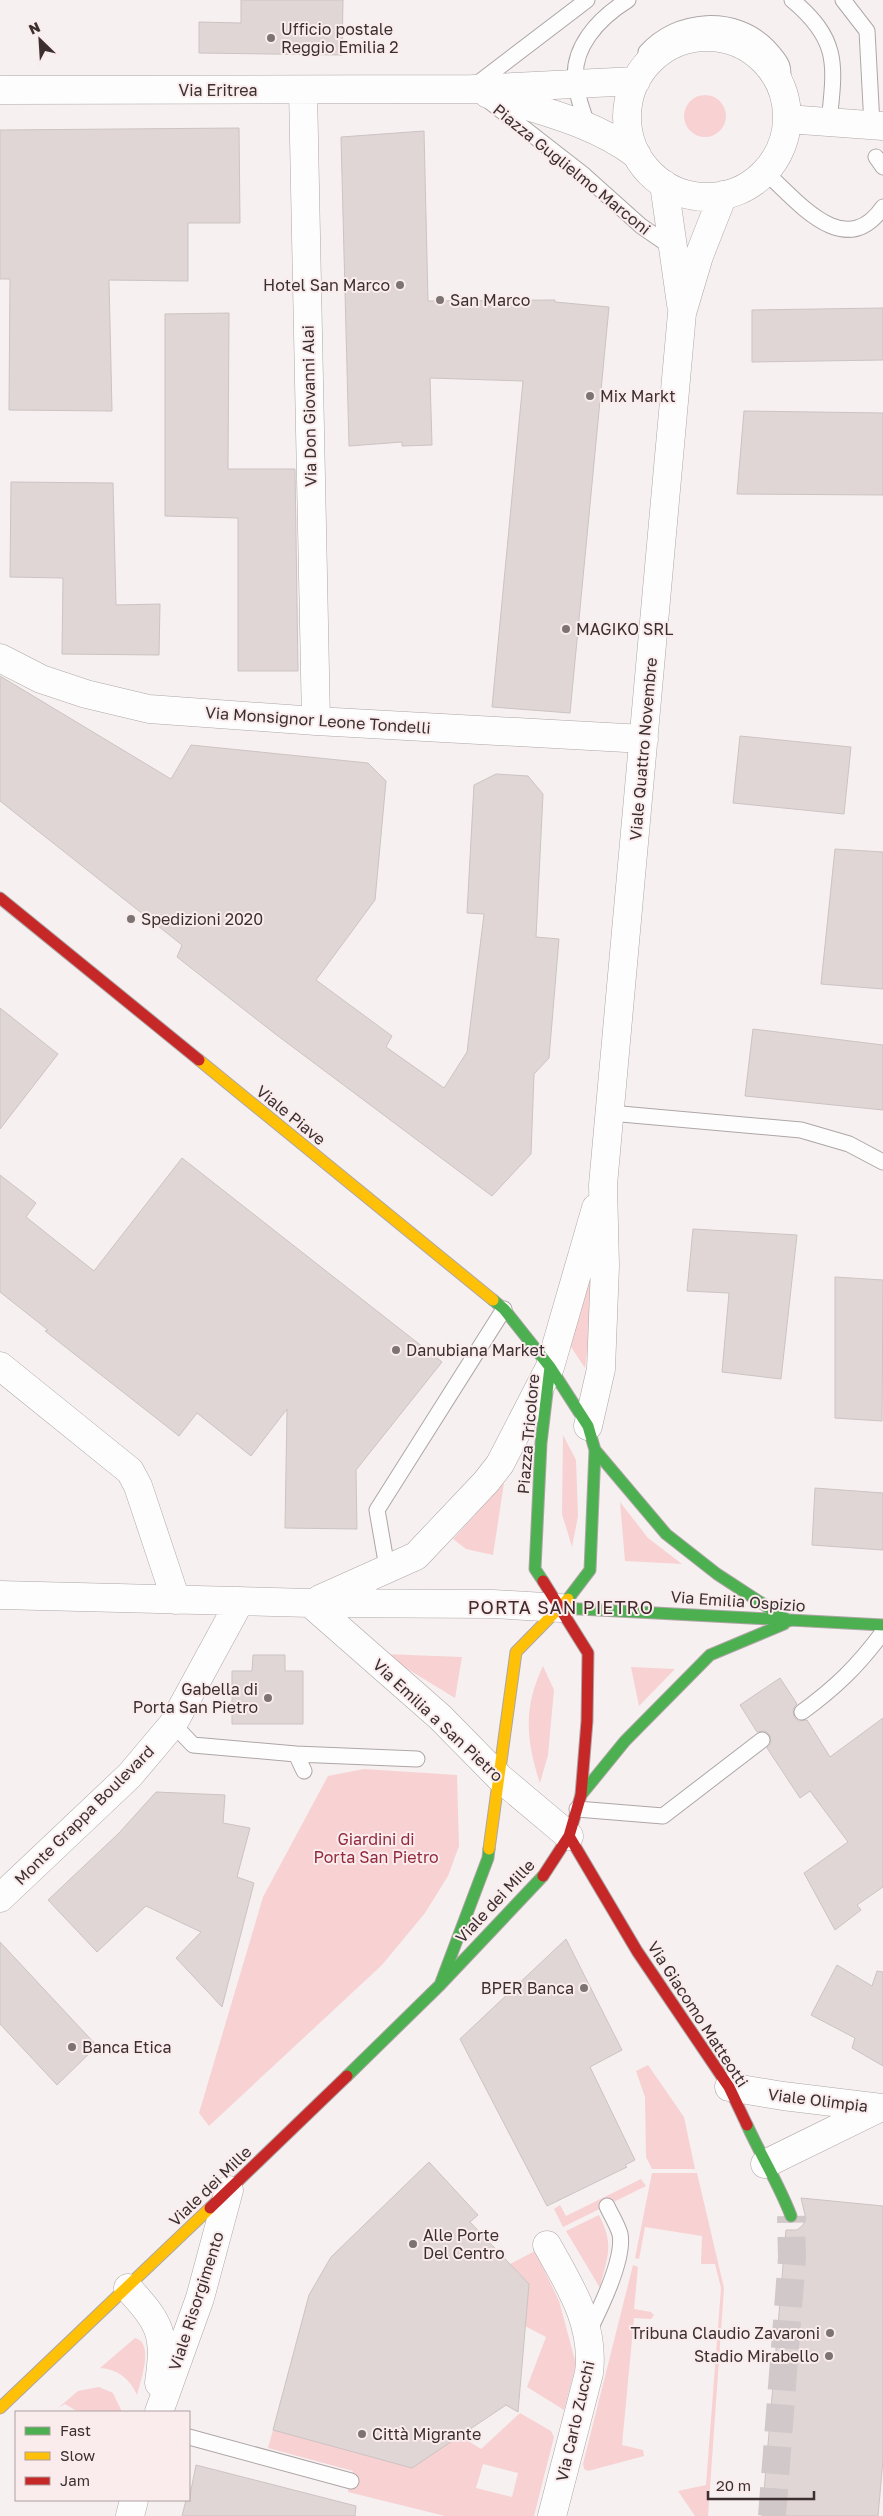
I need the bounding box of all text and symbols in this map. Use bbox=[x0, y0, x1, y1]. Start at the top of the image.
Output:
north arrow bbox=[15, 15, 65, 65]
text: N bbox=[26, 18, 43, 38]
place label: Ufficio postale Reggio Emilia 2 bbox=[281, 19, 399, 57]
marker: Ufficio postale Reggio Emilia 2 bbox=[265, 32, 277, 44]
street label: Via Eritrea bbox=[178, 80, 258, 100]
street label: Piazza Guglielmo Marconi bbox=[489, 99, 655, 239]
place label: Hotel San Marco bbox=[263, 275, 390, 295]
marker: Hotel San Marco bbox=[394, 279, 406, 291]
place label: San Marco bbox=[450, 290, 530, 310]
marker: San Marco bbox=[434, 294, 446, 306]
street label: Via Don Giovanni Alai bbox=[298, 325, 320, 487]
place label: Mix Markt bbox=[600, 386, 676, 406]
marker: Mix Markt bbox=[584, 390, 596, 402]
place label: MAGIKO SRL bbox=[576, 619, 673, 639]
marker: MAGIKO SRL bbox=[560, 623, 572, 635]
street label: Viale Quattro Novembre bbox=[625, 657, 661, 841]
street label: Via Monsignor Leone Tondelli bbox=[205, 702, 431, 738]
place label: Spedizioni 2020 bbox=[141, 909, 263, 929]
marker: Spedizioni 2020 bbox=[125, 913, 137, 925]
street label: Viale Piave bbox=[252, 1081, 330, 1149]
place label: Danubiana Market bbox=[406, 1340, 545, 1360]
marker: Danubiana Market bbox=[390, 1344, 402, 1356]
street label: Piazza Tricolore bbox=[513, 1373, 543, 1495]
street label: Via Emilia Ospizio bbox=[670, 1586, 806, 1616]
district label: PORTA SAN PIETRO bbox=[468, 1596, 654, 1618]
street label: Via Emilia a San Pietro bbox=[369, 1654, 507, 1786]
place label: Gabella di Porta San Pietro bbox=[133, 1679, 258, 1717]
marker: Gabella di Porta San Pietro bbox=[262, 1692, 274, 1704]
street label: Monte Grappa Boulevard bbox=[10, 1741, 158, 1889]
park label: Giardini di Porta San Pietro bbox=[313, 1829, 439, 1867]
street label: Viale dei Mille bbox=[451, 1855, 539, 1947]
street label: Via Giacomo Matteotti bbox=[643, 1937, 753, 2091]
place label: BPER Banca bbox=[481, 1978, 574, 1998]
marker: BPER Banca bbox=[578, 1982, 590, 1994]
place label: Banca Etica bbox=[82, 2037, 172, 2057]
marker: Banca Etica bbox=[66, 2041, 78, 2053]
street label: Viale Olimpia bbox=[767, 2084, 869, 2116]
street label: Viale dei Mille bbox=[165, 2142, 255, 2230]
place label: Alle Porte Del Centro bbox=[423, 2225, 505, 2263]
street label: Viale Risorgimento bbox=[164, 2229, 228, 2373]
marker: Alle Porte Del Centro bbox=[407, 2238, 419, 2250]
place label: Tribuna Claudio Zavaroni bbox=[630, 2323, 820, 2343]
marker: Tribuna Claudio Zavaroni bbox=[824, 2327, 836, 2339]
place label: Stadio Mirabello bbox=[694, 2346, 819, 2366]
marker: Stadio Mirabello bbox=[823, 2350, 835, 2362]
street label: Via Carlo Zucchi bbox=[551, 2359, 599, 2483]
legend bbox=[15, 2411, 190, 2501]
text: Fast bbox=[60, 2421, 91, 2439]
place label: Città Migrante bbox=[372, 2424, 481, 2444]
marker: Città Migrante bbox=[356, 2428, 368, 2440]
text: Slow bbox=[60, 2446, 95, 2464]
scale bar bbox=[708, 2468, 814, 2500]
text: Jam bbox=[60, 2471, 90, 2489]
text: 20 m bbox=[716, 2476, 751, 2494]

